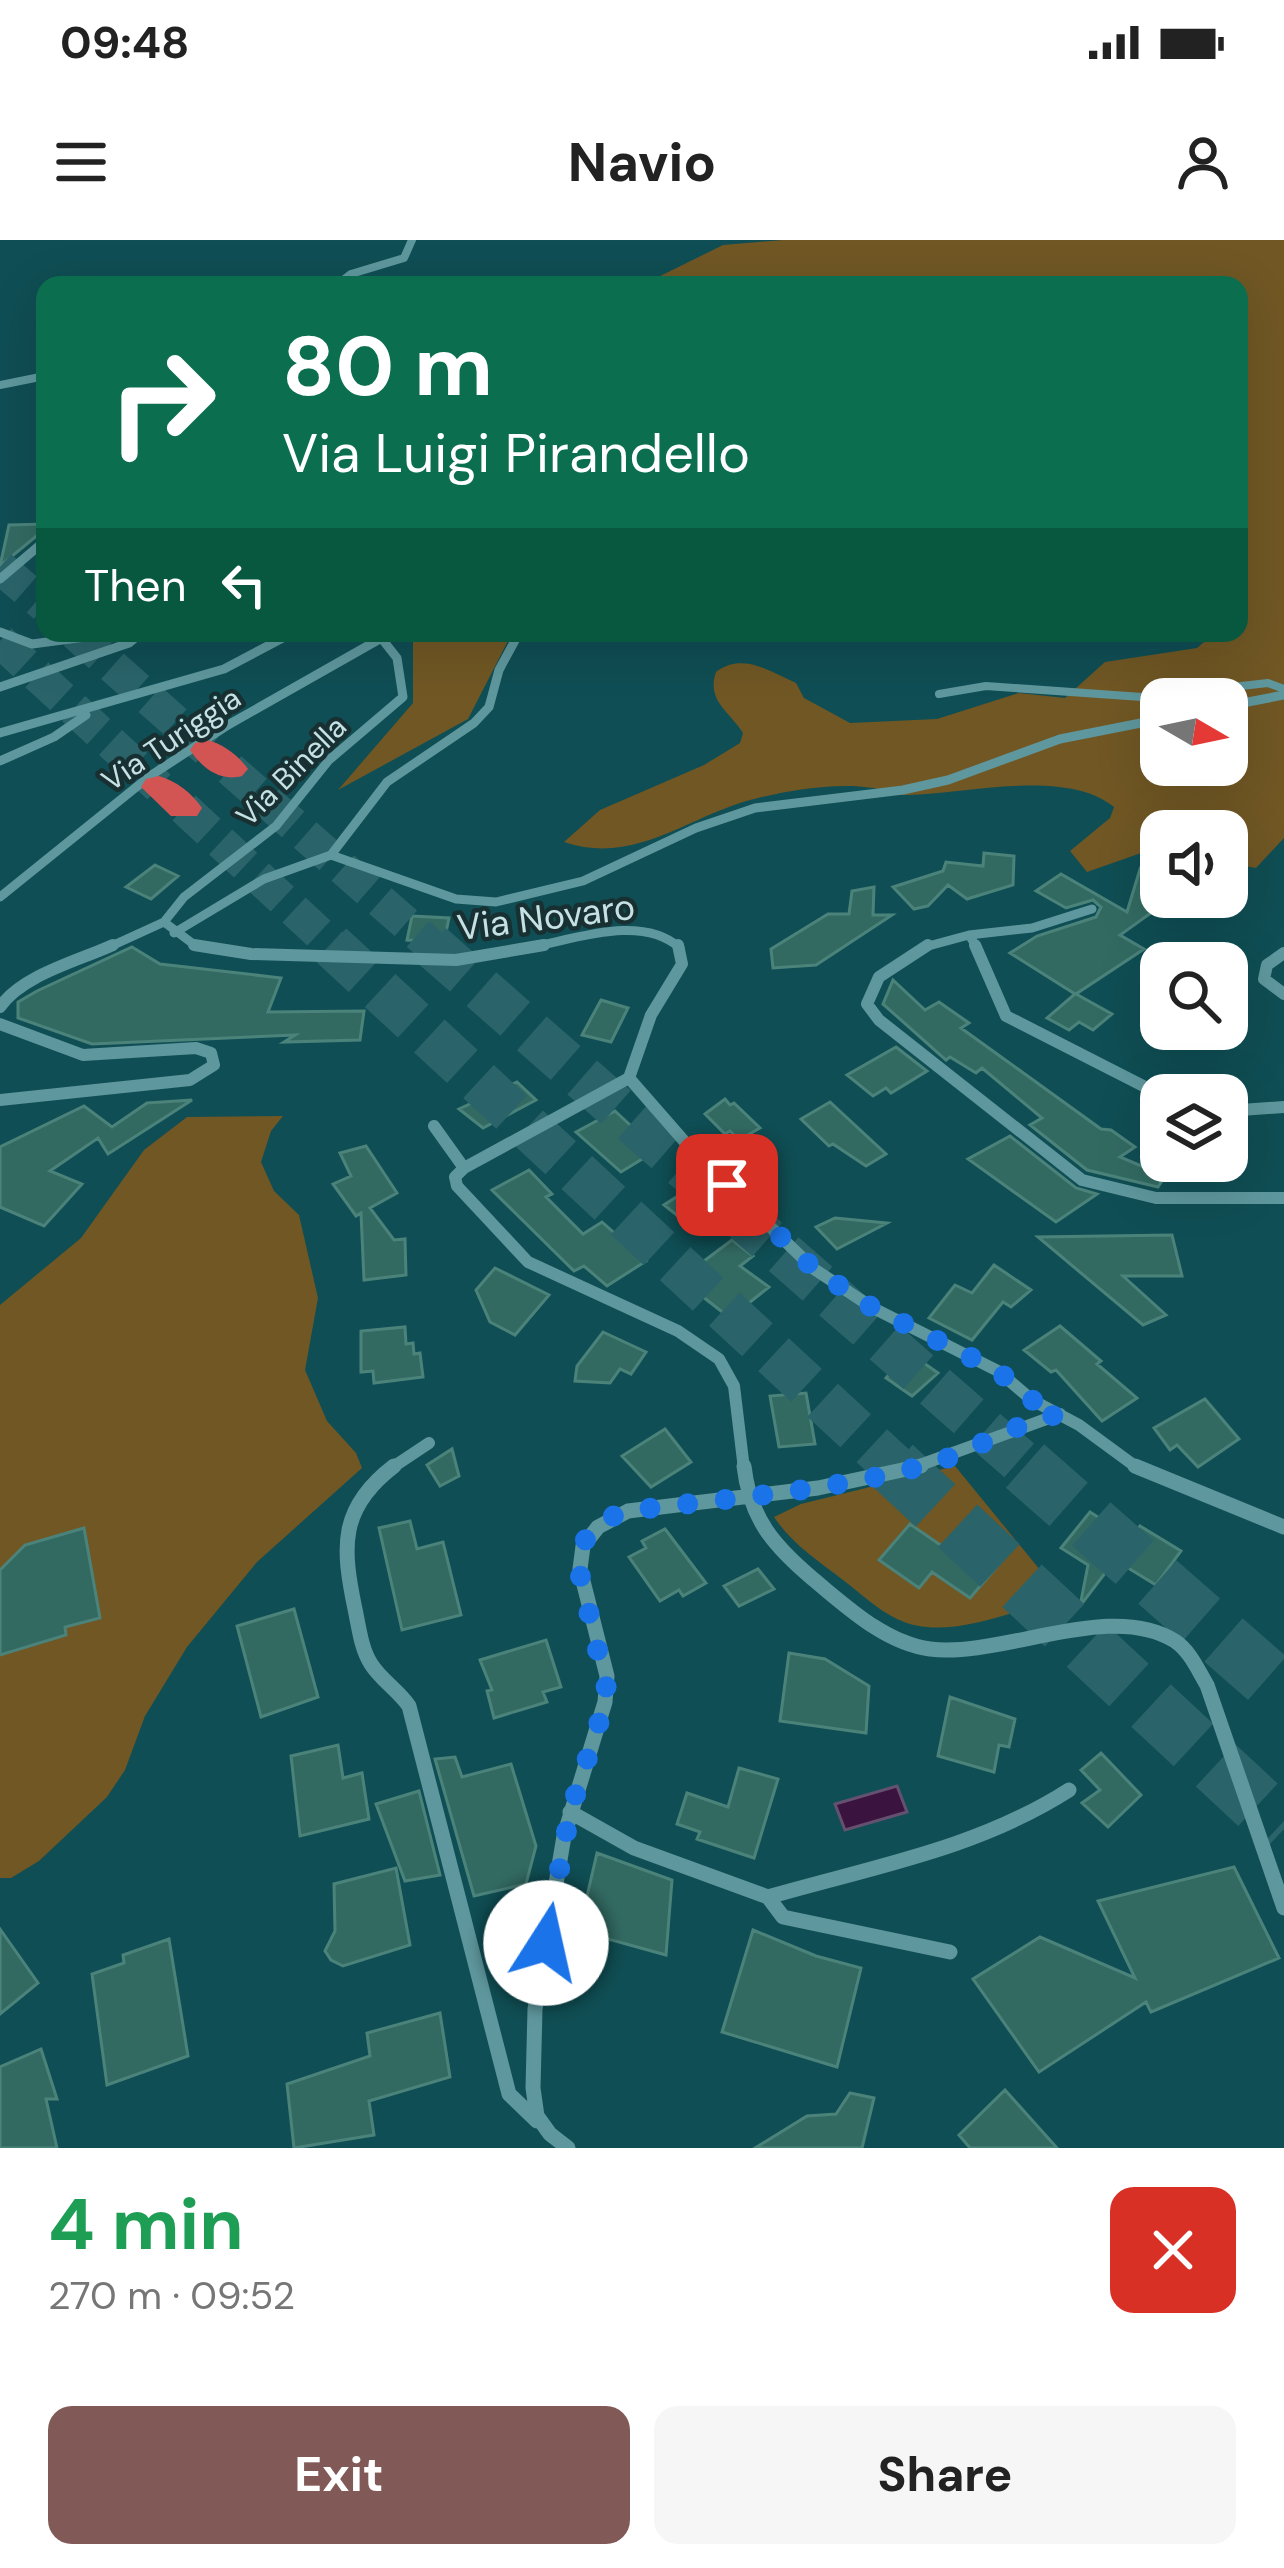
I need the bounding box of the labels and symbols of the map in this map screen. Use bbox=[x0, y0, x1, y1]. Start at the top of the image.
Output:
street label: Via Turiggia bbox=[94, 678, 248, 800]
north arrow bbox=[1140, 678, 1248, 786]
street label: Via Binella bbox=[227, 707, 355, 835]
street label: Via Novaro bbox=[454, 883, 638, 951]
pin bbox=[676, 1134, 778, 1236]
position arrow bbox=[483, 1880, 609, 2006]

